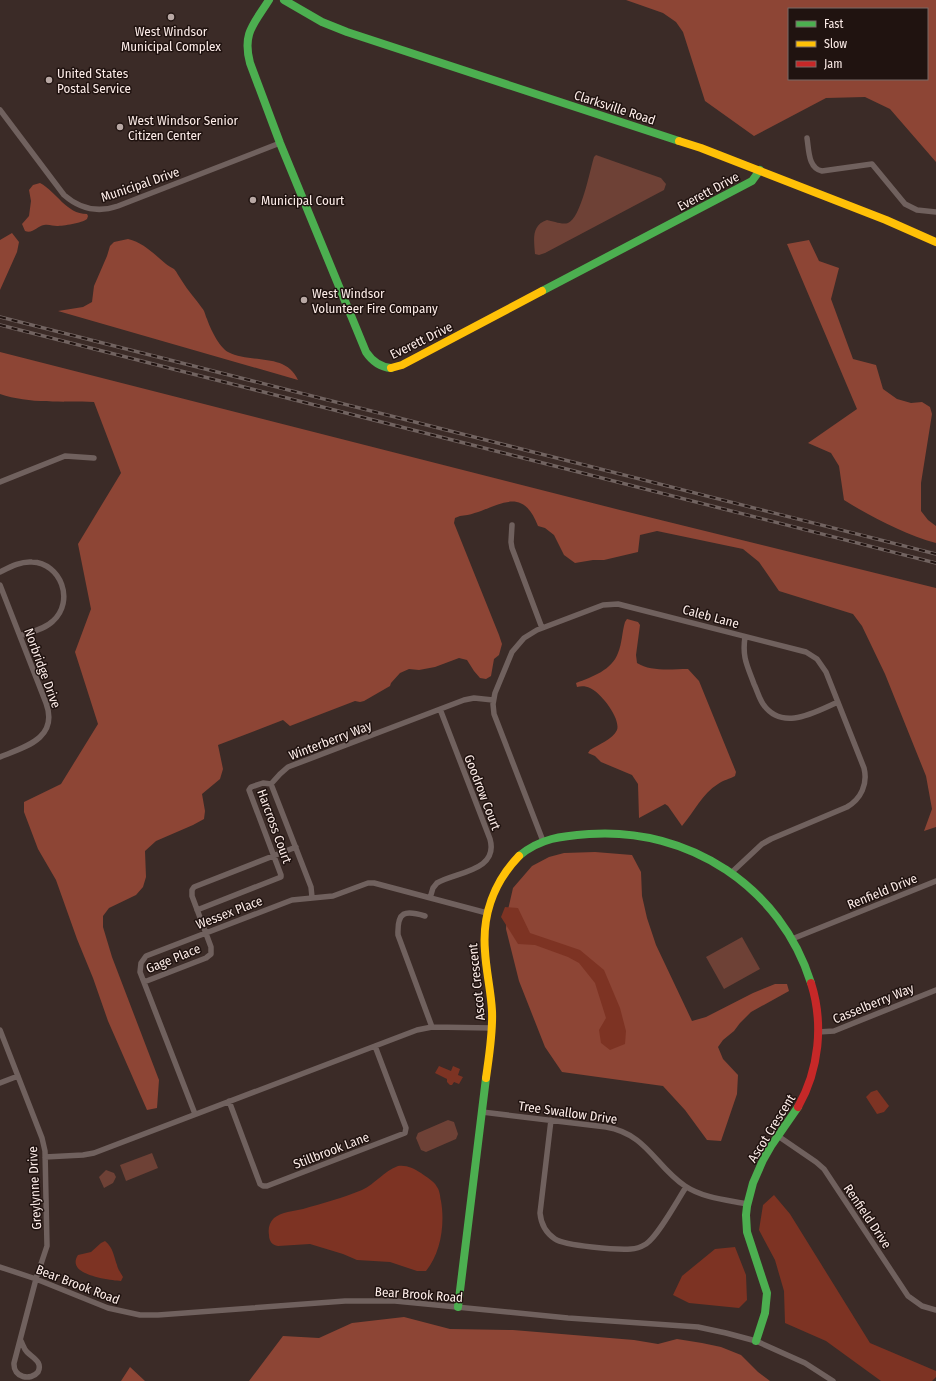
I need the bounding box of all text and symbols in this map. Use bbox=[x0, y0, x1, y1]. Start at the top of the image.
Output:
legend bbox=[788, 8, 928, 80]
marker: West Windsor Municipal Complex bbox=[166, 12, 176, 22]
text: Fast bbox=[824, 17, 843, 31]
place label: West Windsor Municipal Complex bbox=[121, 24, 221, 54]
text: Slow bbox=[824, 37, 847, 51]
text: Jam bbox=[824, 57, 842, 71]
place label: United States Postal Service bbox=[57, 66, 131, 96]
marker: United States Postal Service bbox=[44, 75, 54, 85]
street label: Clarksville Road bbox=[572, 87, 657, 128]
place label: West Windsor Senior Citizen Center bbox=[128, 113, 239, 143]
marker: West Windsor Senior Citizen Center bbox=[115, 122, 125, 132]
street label: Municipal Drive bbox=[99, 164, 181, 205]
street label: Everett Drive bbox=[675, 169, 742, 214]
place label: Municipal Court bbox=[261, 193, 345, 208]
marker: Municipal Court bbox=[248, 195, 258, 205]
place label: West Windsor Volunteer Fire Company bbox=[312, 286, 438, 316]
marker: West Windsor Volunteer Fire Company bbox=[299, 295, 309, 305]
street label: Everett Drive bbox=[388, 319, 455, 362]
street label: Caleb Lane bbox=[681, 602, 741, 631]
street label: Norbridge Drive bbox=[21, 626, 64, 710]
street label: Winterberry Way bbox=[287, 718, 374, 763]
street label: Goodrow Court bbox=[461, 752, 504, 833]
street label: Harcross Court bbox=[254, 787, 295, 866]
street label: Renfield Drive bbox=[845, 871, 919, 912]
street label: Wessex Place bbox=[194, 893, 265, 932]
street label: Gage Place bbox=[144, 941, 203, 976]
street label: Ascot Crescent bbox=[465, 942, 488, 1021]
street label: Casselberry Way bbox=[830, 980, 916, 1027]
street label: Ascot Crescent bbox=[745, 1091, 799, 1165]
street label: Tree Swallow Drive bbox=[518, 1098, 618, 1127]
street label: Stillbrook Lane bbox=[291, 1129, 371, 1172]
street label: Greylynne Drive bbox=[25, 1146, 44, 1230]
street label: Renfield Drive bbox=[841, 1181, 895, 1251]
street label: Bear Brook Road bbox=[34, 1262, 122, 1307]
street label: Bear Brook Road bbox=[374, 1284, 464, 1305]

